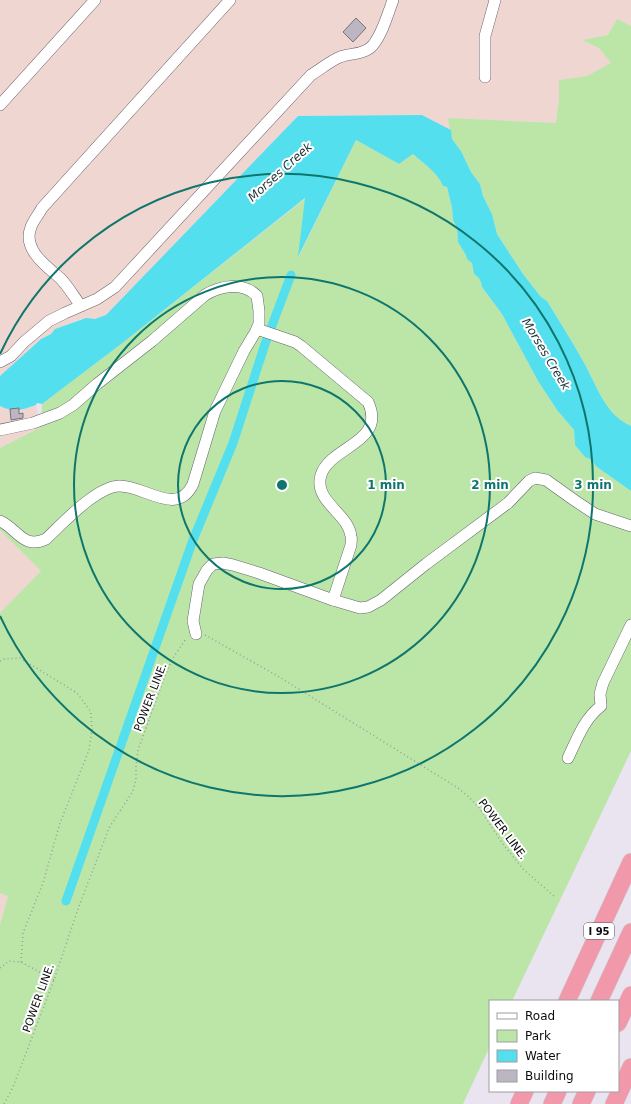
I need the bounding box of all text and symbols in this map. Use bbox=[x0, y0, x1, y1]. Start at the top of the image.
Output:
water label: Morses Creek bbox=[245, 139, 316, 204]
water label: Morses Creek bbox=[519, 316, 573, 393]
centre of rings bbox=[275, 478, 289, 492]
text: 1 min bbox=[367, 478, 405, 492]
text: 2 min bbox=[471, 478, 509, 492]
text: 3 min bbox=[574, 478, 612, 492]
street label: POWER LINE. bbox=[131, 661, 169, 733]
street label: POWER LINE. bbox=[476, 797, 530, 862]
road number: I 95 bbox=[584, 923, 614, 939]
street label: POWER LINE. bbox=[20, 962, 57, 1034]
legend bbox=[489, 1000, 619, 1092]
text: Road bbox=[525, 1009, 555, 1023]
text: Park bbox=[525, 1029, 551, 1043]
text: Water bbox=[525, 1049, 561, 1063]
text: Building bbox=[525, 1069, 574, 1083]

